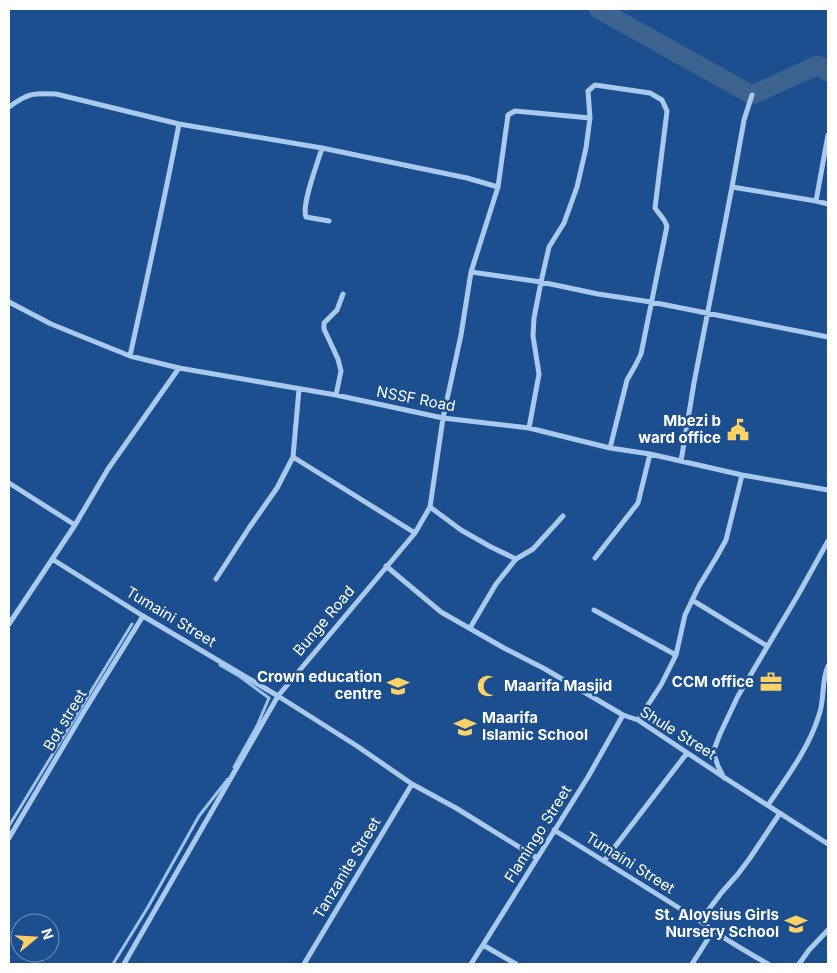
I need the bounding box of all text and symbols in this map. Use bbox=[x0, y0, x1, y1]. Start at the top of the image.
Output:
street label: NSSF Road bbox=[375, 382, 457, 415]
place label: Mbezi b ward office bbox=[638, 411, 721, 447]
public building icon: Mbezi b ward office bbox=[725, 417, 751, 443]
street label: Tumaini Street bbox=[123, 582, 220, 651]
street label: Bunge Road bbox=[289, 582, 359, 660]
place label: Crown education centre bbox=[257, 667, 382, 703]
office icon: CCM office bbox=[758, 669, 784, 695]
place label: CCM office bbox=[672, 672, 754, 691]
school or university icon: Crown education centre bbox=[385, 673, 411, 699]
mosque icon: Maarifa Masjid bbox=[475, 673, 501, 699]
place label: Maarifa Masjid bbox=[504, 676, 612, 695]
street label: Bot street bbox=[39, 685, 90, 754]
street label: Shule Street bbox=[637, 702, 720, 764]
place label: Maarifa Islamic School bbox=[482, 708, 588, 744]
school or university icon: Maarifa Islamic School bbox=[452, 714, 478, 740]
street label: Flamingo Street bbox=[500, 781, 575, 886]
street label: Tanzanite Street bbox=[309, 813, 384, 922]
street label: Tumaini Street bbox=[582, 828, 678, 898]
place label: St. Aloysius Girls Nursery School bbox=[654, 905, 779, 941]
school or university icon: St. Aloysius Girls Nursery School bbox=[783, 911, 809, 937]
north arrow bbox=[10, 913, 60, 963]
text: N bbox=[38, 926, 58, 942]

